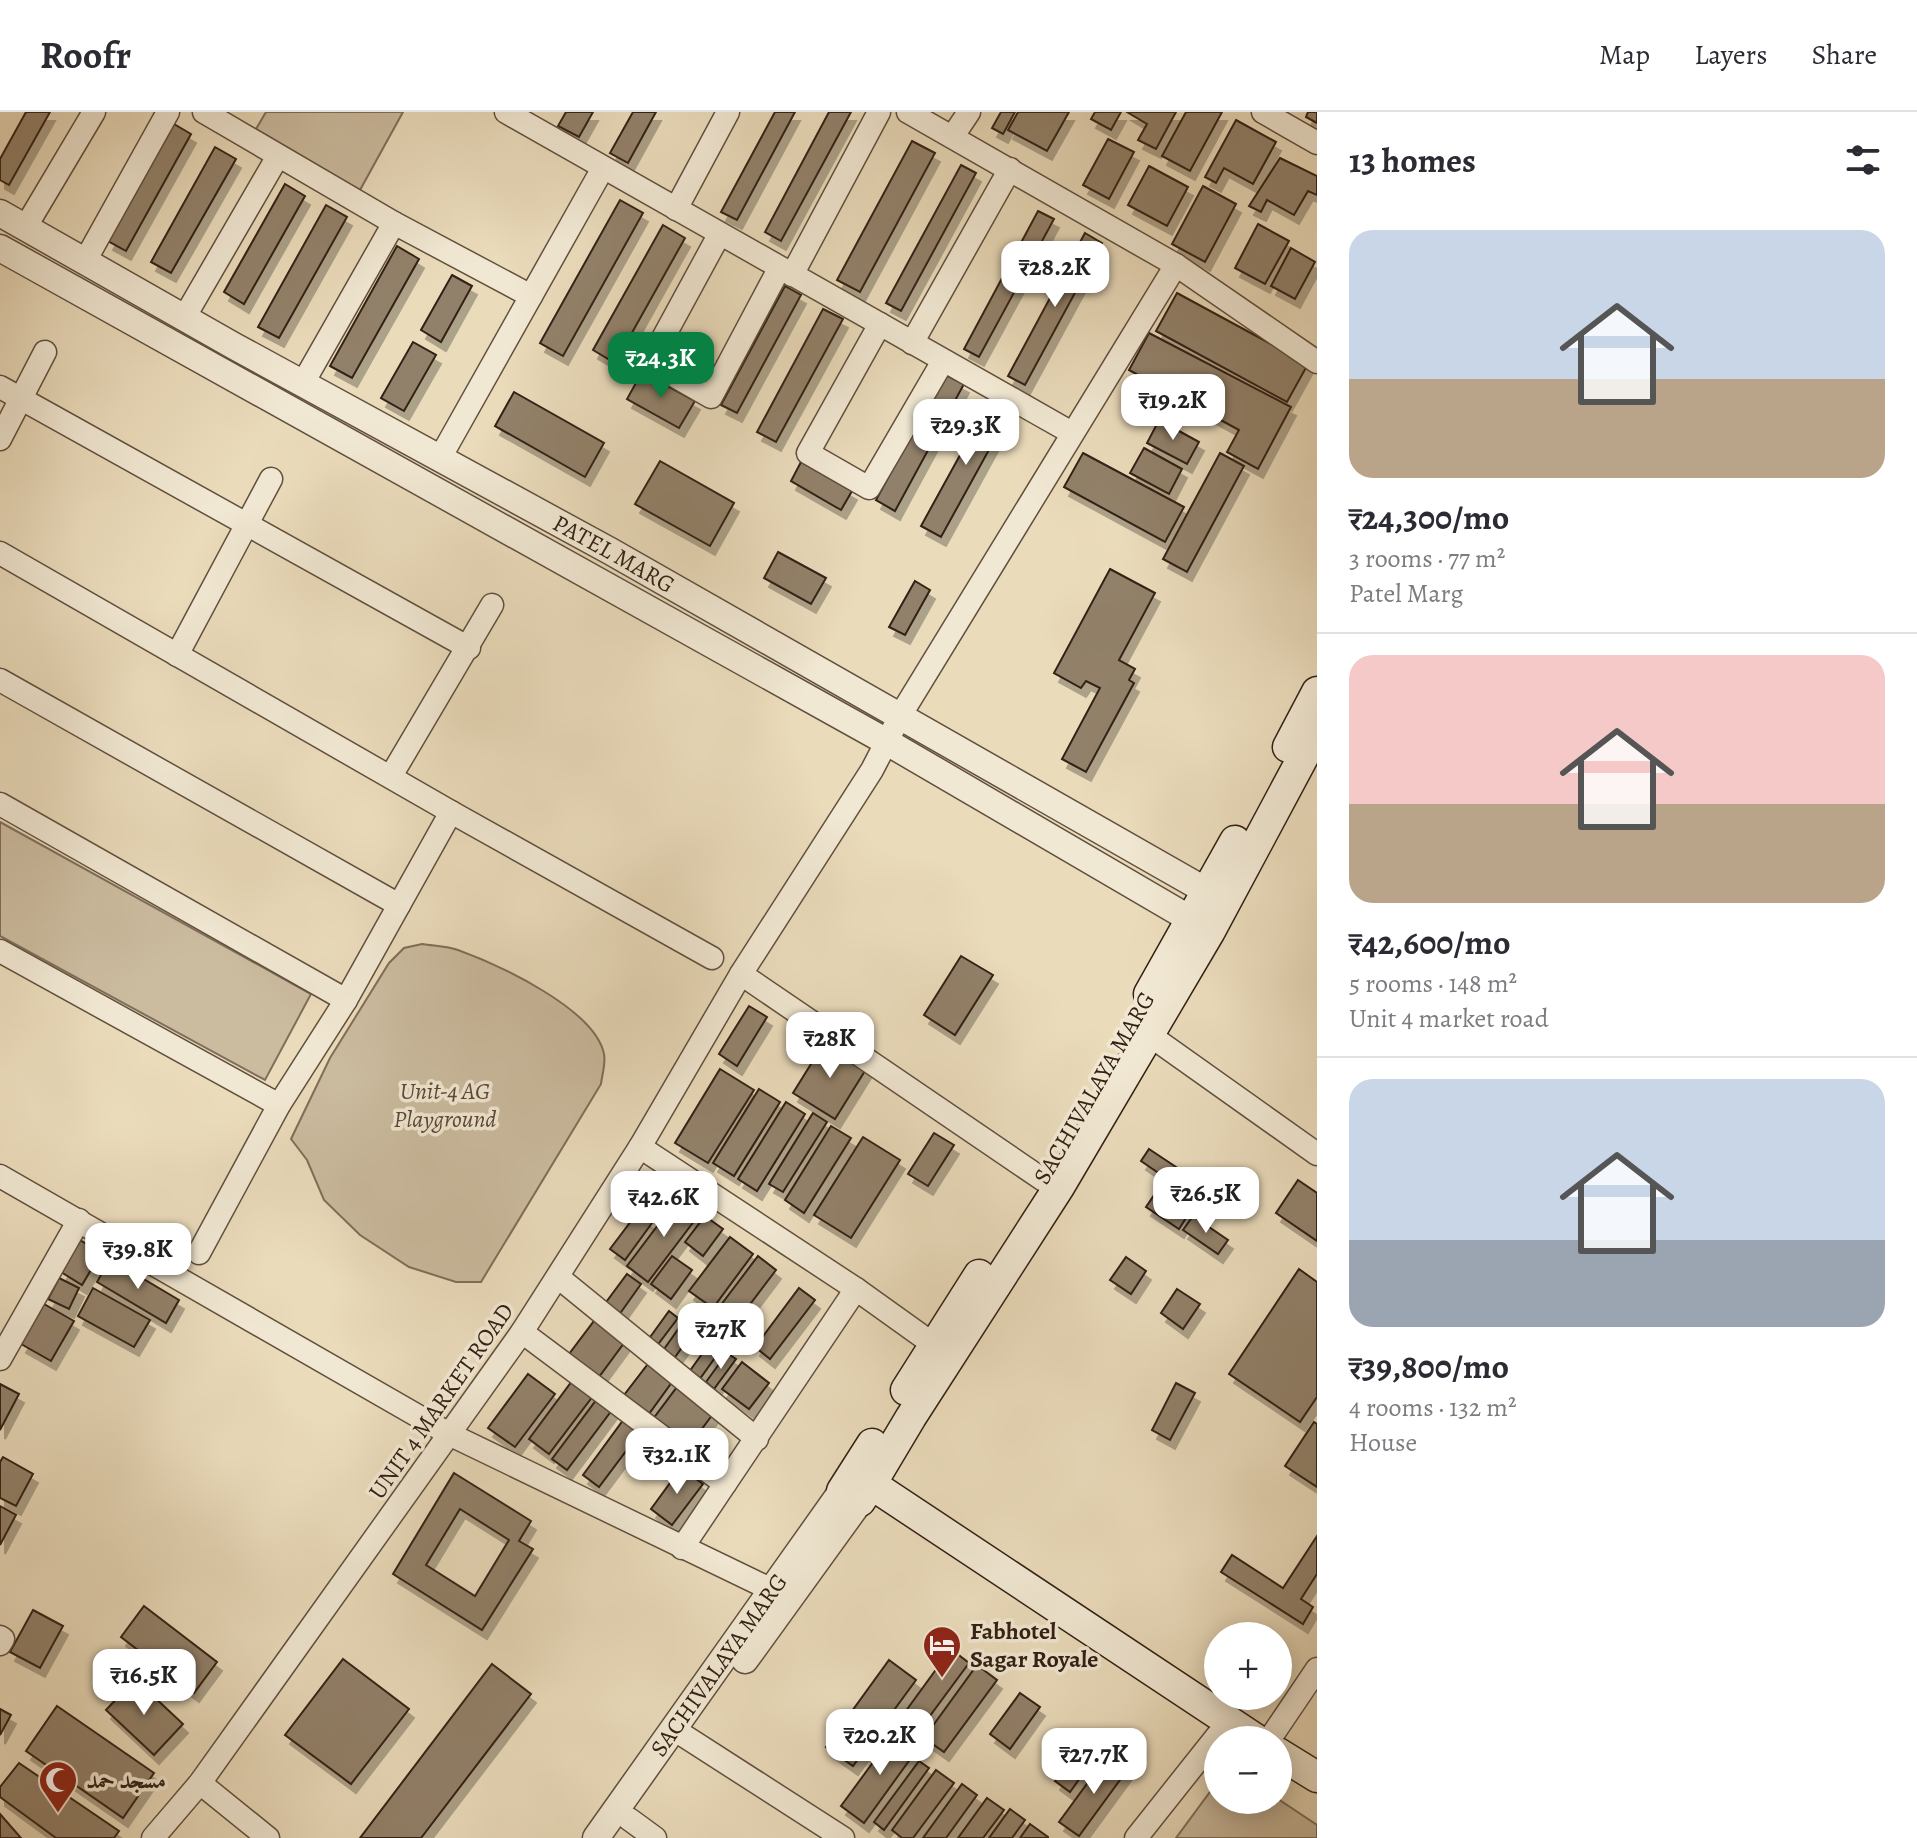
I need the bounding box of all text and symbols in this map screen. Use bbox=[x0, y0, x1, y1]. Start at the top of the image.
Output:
text: Roofr bbox=[40, 29, 131, 81]
text: Map bbox=[1599, 36, 1650, 74]
text: Layers bbox=[1694, 36, 1767, 74]
text: Share bbox=[1811, 36, 1877, 74]
text: 13 homes bbox=[1349, 137, 1476, 184]
icon: filters bbox=[1841, 138, 1885, 182]
pin: ₹28.2K bbox=[990, 241, 1120, 309]
text: ₹28.2K bbox=[1019, 249, 1091, 284]
icon: home bbox=[1545, 282, 1689, 426]
pin: ₹24.3K bbox=[596, 332, 726, 400]
text: ₹24.3K bbox=[626, 340, 696, 375]
pin: ₹19.2K bbox=[1108, 374, 1238, 442]
text: ₹19.2K bbox=[1139, 382, 1207, 417]
pin: ₹29.3K bbox=[901, 399, 1031, 467]
text: ₹29.3K bbox=[931, 407, 1001, 442]
text: ₹24,300/mo bbox=[1349, 494, 1509, 541]
street label: PATEL MARG bbox=[547, 507, 681, 601]
text: 3 rooms · 77 m² bbox=[1349, 541, 1505, 576]
text: Patel Marg bbox=[1349, 576, 1464, 611]
icon: home bbox=[1545, 707, 1689, 851]
text: ₹42,600/mo bbox=[1349, 919, 1511, 966]
text: 5 rooms · 148 m² bbox=[1349, 966, 1517, 1001]
street label: SACHIVALAYA MARG bbox=[1026, 986, 1162, 1190]
text: Unit 4 market road bbox=[1349, 1001, 1549, 1036]
pin: ₹28K bbox=[783, 1012, 877, 1080]
text: ₹28K bbox=[804, 1020, 856, 1055]
park label: Unit-4 AG Playground bbox=[394, 1075, 496, 1135]
icon: home bbox=[1545, 1131, 1689, 1275]
pin: ₹26.5K bbox=[1141, 1167, 1271, 1235]
pin: ₹42.6K bbox=[599, 1171, 729, 1239]
text: ₹26.5K bbox=[1171, 1175, 1241, 1210]
text: ₹42.6K bbox=[629, 1179, 699, 1214]
pin: ₹39.8K bbox=[73, 1223, 203, 1291]
text: ₹39.8K bbox=[103, 1231, 173, 1266]
street label: UNIT 4 MARKET ROAD bbox=[361, 1296, 521, 1506]
pin: ₹27K bbox=[674, 1303, 768, 1371]
text: ₹27K bbox=[696, 1311, 746, 1346]
text: ₹39,800/mo bbox=[1349, 1343, 1509, 1390]
text: 4 rooms · 132 m² bbox=[1349, 1390, 1516, 1425]
text: House bbox=[1349, 1425, 1417, 1460]
pin: ₹32.1K bbox=[612, 1428, 742, 1496]
text: ₹32.1K bbox=[643, 1436, 711, 1471]
street label: SACHIVALAYA MARG bbox=[643, 1567, 795, 1763]
place label: Fabhotel Sagar Royale bbox=[970, 1615, 1098, 1675]
map controls bbox=[1204, 1622, 1292, 1814]
button: + bbox=[1204, 1622, 1292, 1710]
hotel icon: Fabhotel Sagar Royale bbox=[921, 1624, 963, 1679]
pin: ₹16.5K bbox=[79, 1649, 209, 1717]
text: ₹16.5K bbox=[111, 1657, 177, 1692]
pin: ₹20.2K bbox=[815, 1709, 945, 1777]
text: ₹20.2K bbox=[844, 1717, 916, 1752]
button: − bbox=[1204, 1726, 1292, 1814]
pin: ₹27.7K bbox=[1029, 1728, 1159, 1796]
text: ₹27.7K bbox=[1060, 1736, 1128, 1771]
mosque icon: مسجد حمد bbox=[37, 1759, 79, 1814]
place label: مسجد حمد bbox=[86, 1764, 166, 1796]

